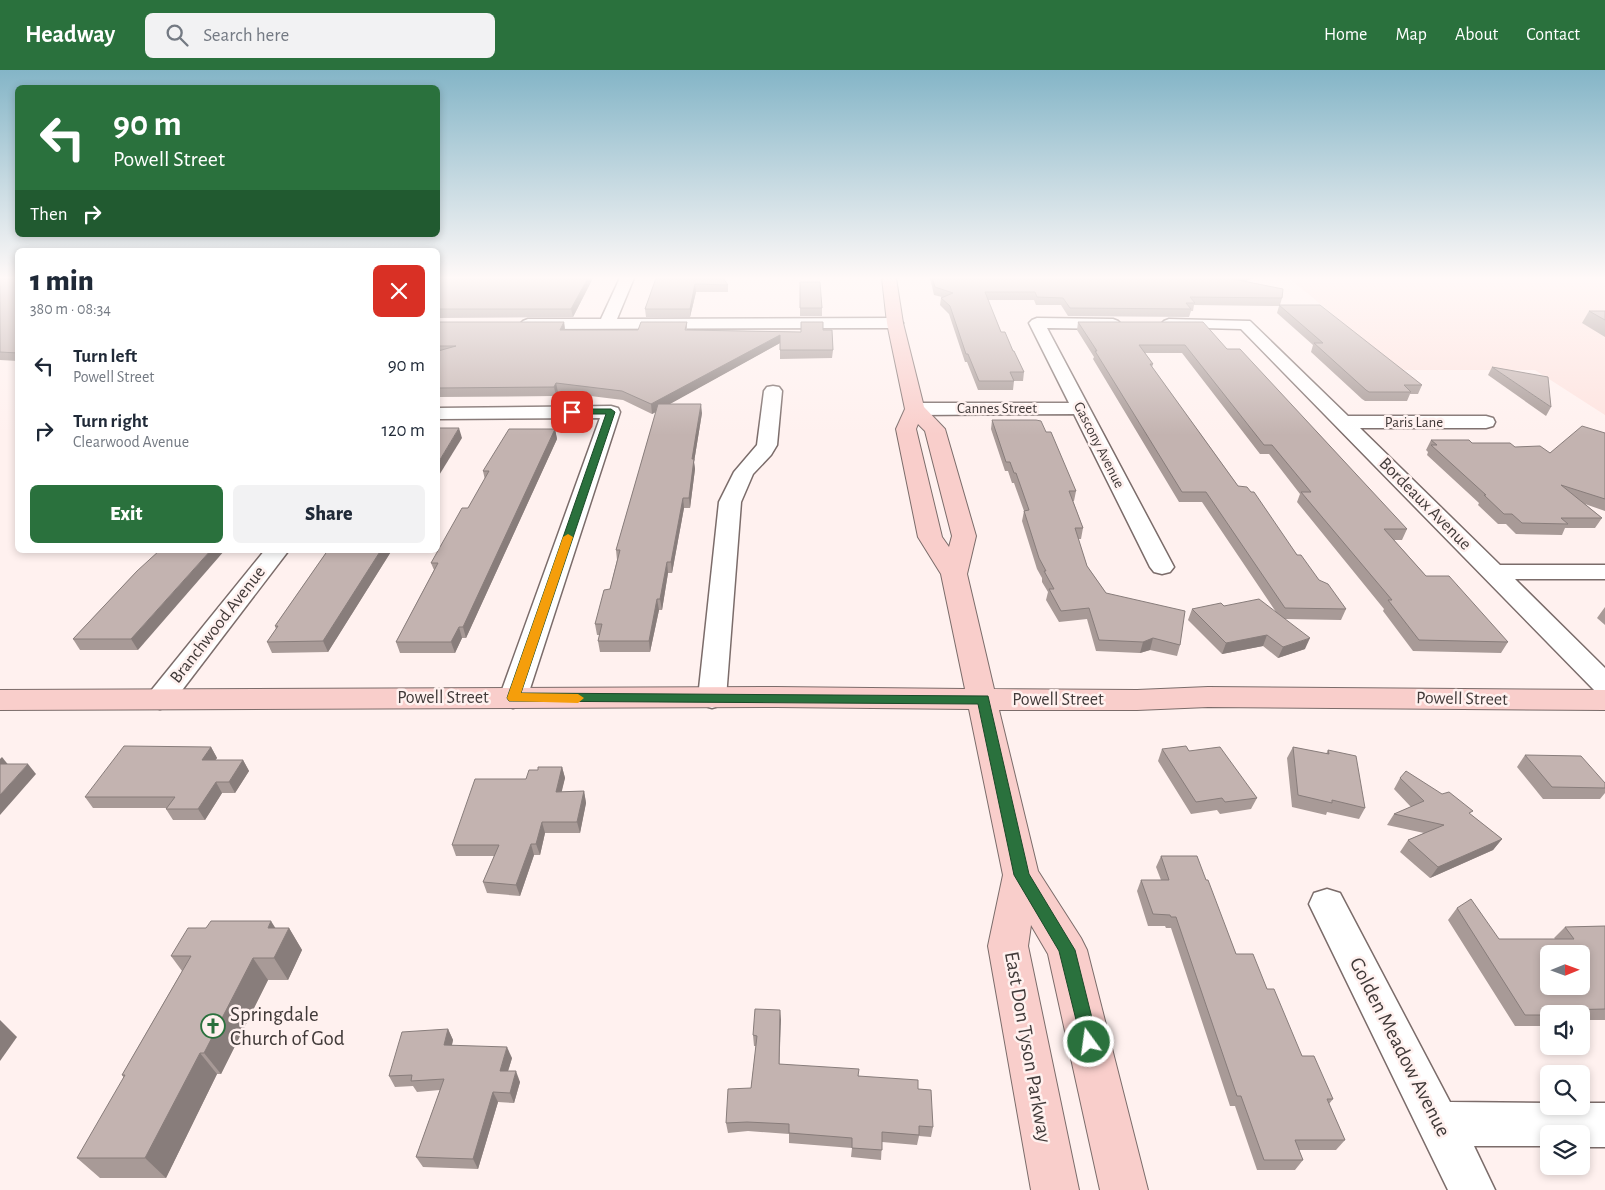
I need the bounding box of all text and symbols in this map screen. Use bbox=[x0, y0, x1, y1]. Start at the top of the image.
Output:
search box bbox=[145, 13, 495, 58]
icon: search bbox=[163, 21, 191, 49]
text: Headway bbox=[25, 23, 115, 47]
text: Search here bbox=[203, 26, 289, 45]
text: Home bbox=[1324, 26, 1367, 44]
text: Map bbox=[1395, 26, 1427, 44]
text: About bbox=[1455, 26, 1498, 44]
text: Contact bbox=[1526, 26, 1580, 44]
icon: left bbox=[30, 105, 95, 170]
text: 90 m bbox=[113, 107, 182, 142]
text: Powell Street bbox=[113, 148, 225, 170]
icon: right bbox=[78, 200, 106, 228]
text: Then bbox=[30, 205, 68, 224]
button: close bbox=[373, 265, 425, 317]
text: 1 min bbox=[30, 266, 94, 296]
text: 380 m · 08:34 bbox=[30, 301, 111, 317]
text: Turn left bbox=[73, 347, 137, 366]
icon: left bbox=[30, 352, 58, 380]
text: 90 m bbox=[388, 356, 425, 375]
text: Powell Street bbox=[73, 369, 154, 385]
pin bbox=[551, 391, 593, 433]
icon: arrive bbox=[558, 398, 586, 426]
street label: Gascony Avenue bbox=[1071, 400, 1127, 491]
street label: Cannes Street bbox=[957, 401, 1037, 416]
text: Turn right bbox=[73, 412, 148, 431]
street label: Paris Lane bbox=[1385, 415, 1443, 430]
icon: right bbox=[30, 417, 58, 445]
text: 120 m bbox=[381, 421, 425, 440]
text: Clearwood Avenue bbox=[73, 434, 189, 450]
street label: Bordeaux Avenue bbox=[1375, 454, 1475, 554]
button: Exit bbox=[30, 485, 223, 543]
button: Share bbox=[233, 485, 425, 543]
street label: Branchwood Avenue bbox=[167, 563, 269, 687]
street label: Powell Street bbox=[397, 689, 489, 707]
street label: Powell Street bbox=[1416, 689, 1508, 709]
street label: Powell Street bbox=[1012, 691, 1104, 709]
north arrow bbox=[1540, 945, 1590, 995]
map controls bbox=[1540, 945, 1590, 1175]
street label: East Don Tyson Parkway bbox=[1001, 950, 1055, 1144]
street label: Golden Meadow Avenue bbox=[1346, 954, 1454, 1140]
place label: Springdale Church of God bbox=[230, 1004, 345, 1049]
button: sound bbox=[1540, 1005, 1590, 1055]
church icon: Springdale Church of God bbox=[200, 1013, 226, 1039]
position arrow bbox=[1062, 1015, 1114, 1067]
button: search bbox=[1540, 1065, 1590, 1115]
button: layers bbox=[1540, 1125, 1590, 1175]

